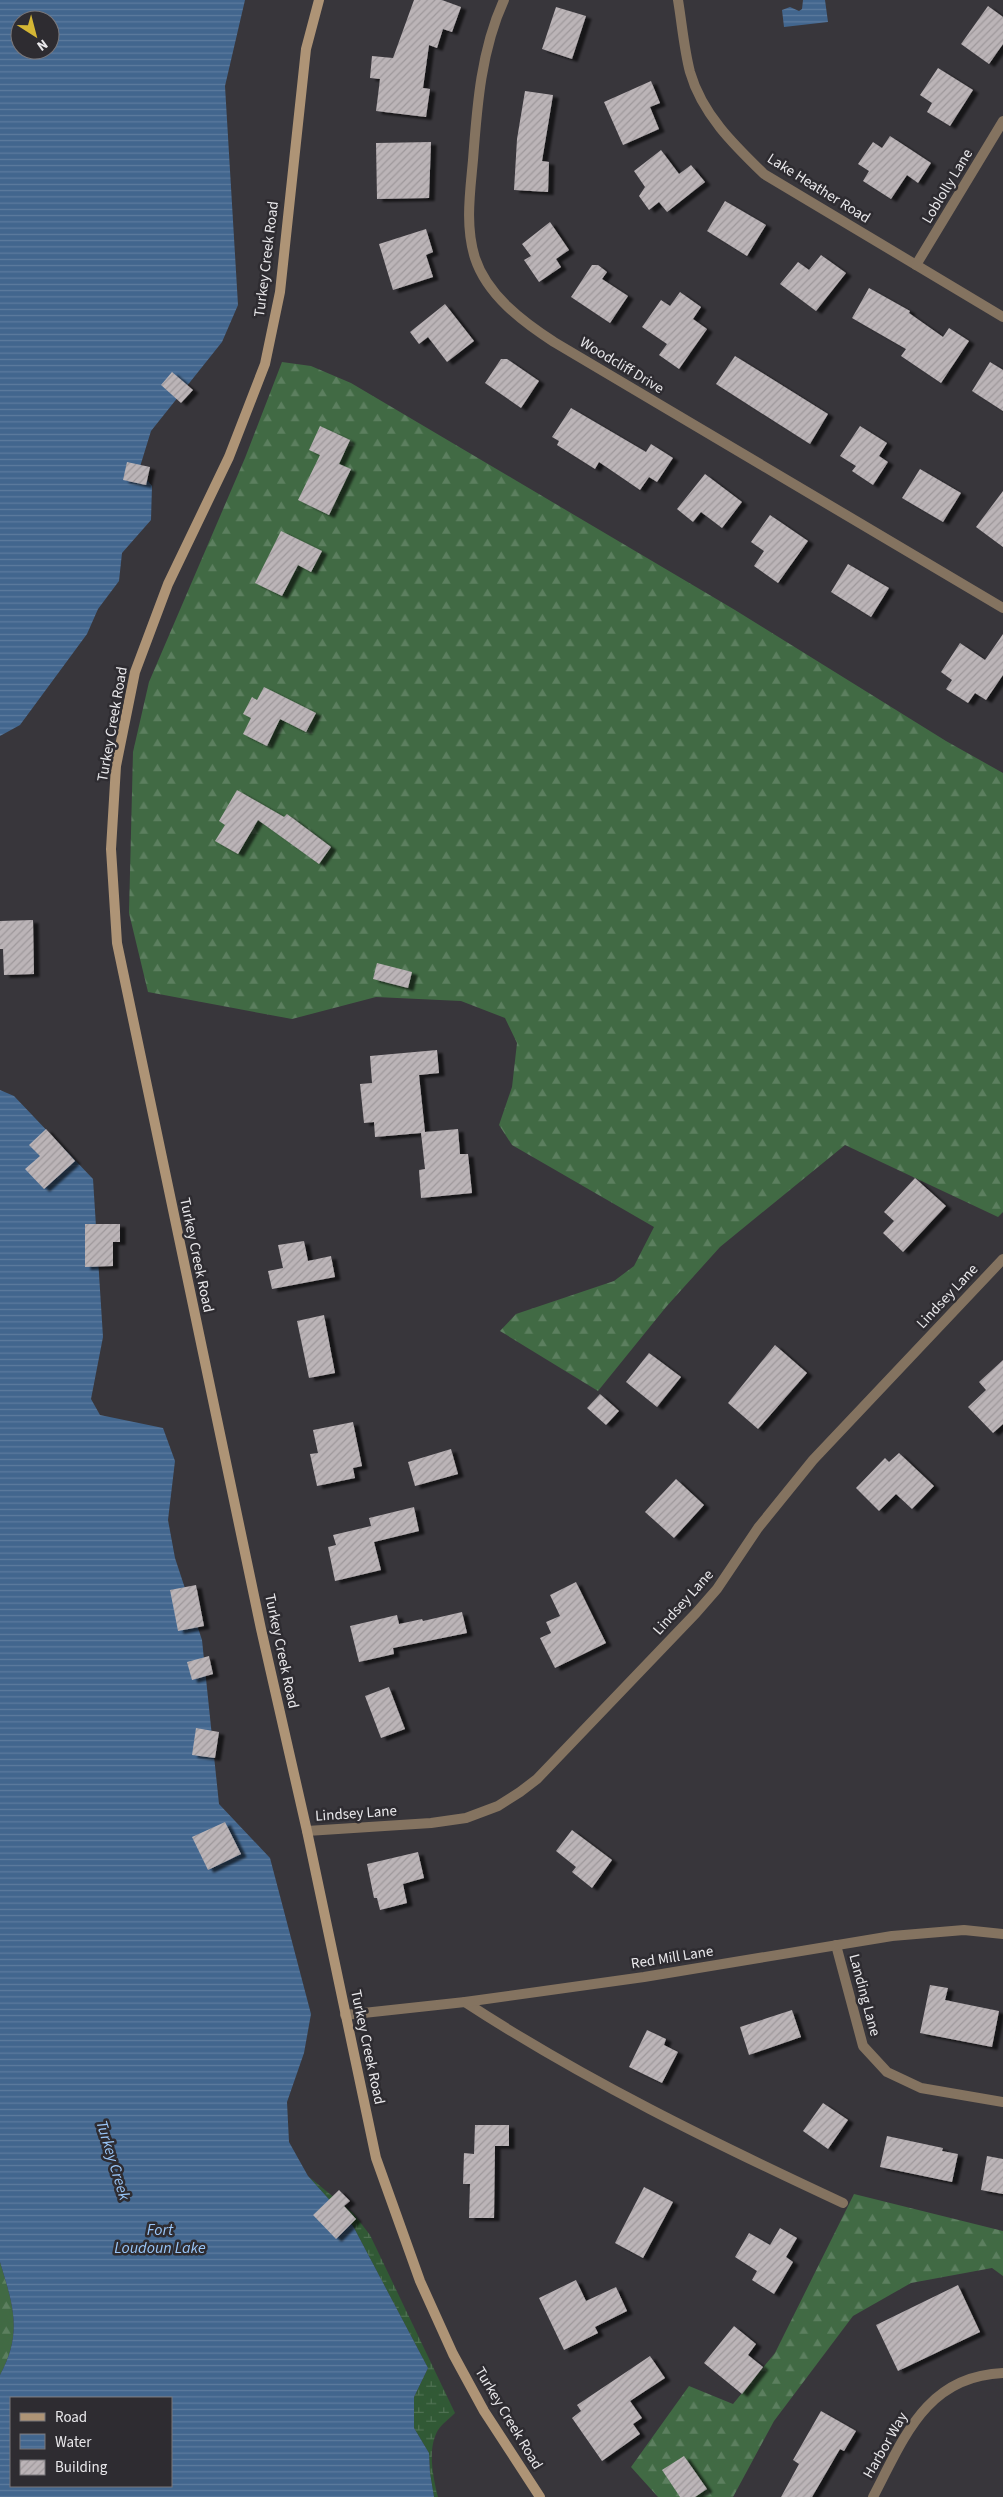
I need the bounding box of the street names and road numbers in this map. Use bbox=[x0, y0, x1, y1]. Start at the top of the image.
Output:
street label: Loblolly Lane bbox=[917, 145, 978, 228]
street label: Lake Heather Road bbox=[763, 148, 874, 229]
street label: Turkey Creek Road bbox=[249, 200, 284, 318]
street label: Woodcliff Drive bbox=[576, 332, 668, 399]
street label: Turkey Creek Road bbox=[92, 665, 133, 783]
street label: Turkey Creek Road bbox=[174, 1196, 219, 1314]
street label: Lindsey Lane bbox=[912, 1259, 983, 1333]
street label: Lindsey Lane bbox=[648, 1565, 719, 1640]
street label: Turkey Creek Road bbox=[259, 1592, 304, 1710]
street label: Lindsey Lane bbox=[314, 1800, 398, 1827]
street label: Red Mill Lane bbox=[630, 1941, 715, 1974]
street label: Landing Lane bbox=[843, 1952, 886, 2039]
street label: Turkey Creek Road bbox=[345, 1988, 390, 2106]
street label: Turkey Creek Road bbox=[470, 2363, 548, 2474]
street label: Harbor Way bbox=[858, 2408, 913, 2482]

